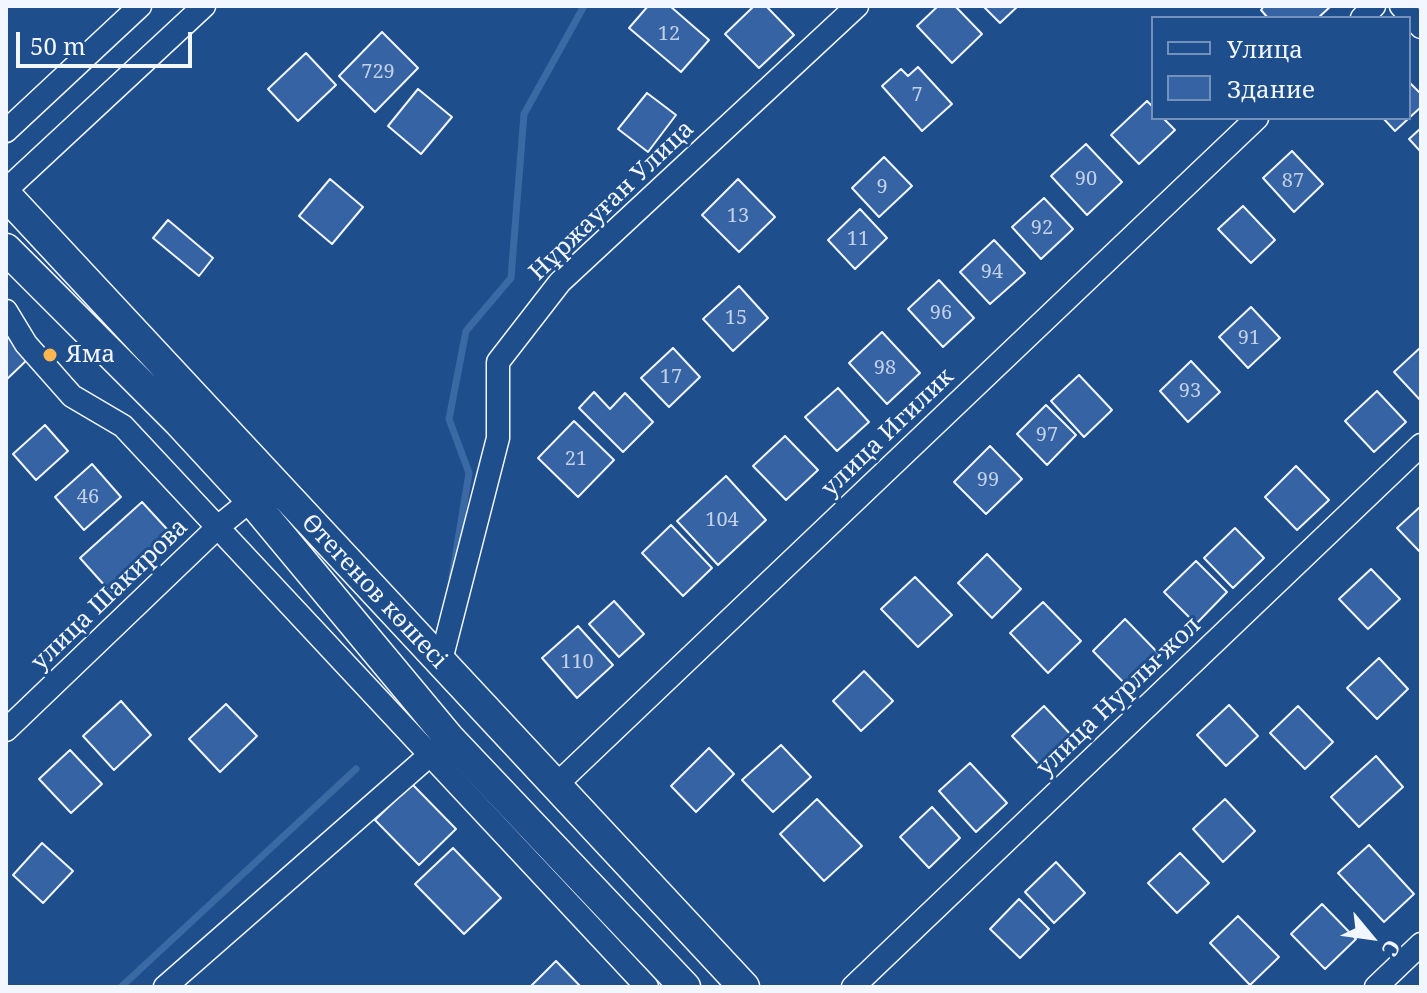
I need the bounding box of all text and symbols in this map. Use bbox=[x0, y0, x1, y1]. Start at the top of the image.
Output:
scale bar bbox=[20, 16, 196, 66]
legend bbox=[1151, 16, 1411, 120]
house number: 12 bbox=[658, 22, 680, 46]
text: 50 m bbox=[30, 29, 86, 62]
text: Улица bbox=[1227, 32, 1303, 65]
house number: 729 bbox=[361, 60, 395, 84]
text: Здание bbox=[1227, 72, 1315, 105]
house number: 7 bbox=[911, 83, 923, 107]
street label: Нұржауған Улица bbox=[524, 115, 700, 287]
house number: 90 bbox=[1075, 167, 1097, 191]
house number: 87 bbox=[1282, 169, 1304, 193]
house number: 9 bbox=[876, 175, 888, 199]
house number: 13 bbox=[727, 204, 749, 228]
house number: 92 bbox=[1031, 216, 1053, 240]
house number: 11 bbox=[847, 227, 869, 251]
house number: 94 bbox=[981, 260, 1003, 284]
house number: 96 bbox=[930, 301, 952, 325]
house number: 15 bbox=[725, 306, 747, 330]
house number: 91 bbox=[1238, 326, 1260, 350]
place label: Яма bbox=[66, 341, 115, 369]
marker: Яма bbox=[41, 346, 59, 364]
house number: 98 bbox=[874, 356, 896, 380]
street label: улица Игилик bbox=[816, 363, 960, 503]
house number: 17 bbox=[660, 365, 682, 389]
house number: 93 bbox=[1179, 379, 1201, 403]
house number: 97 bbox=[1036, 423, 1058, 447]
house number: 21 bbox=[565, 447, 587, 471]
house number: 99 bbox=[977, 468, 999, 492]
house number: 46 bbox=[77, 485, 99, 509]
house number: 104 bbox=[705, 508, 739, 532]
street label: Өтегенов көшесі bbox=[295, 509, 453, 675]
street label: улица Шакирова bbox=[26, 513, 194, 677]
street label: улица Нурлы жол bbox=[1031, 611, 1207, 783]
house number: 110 bbox=[560, 650, 594, 674]
north arrow bbox=[1331, 897, 1411, 977]
text: С bbox=[1375, 935, 1409, 962]

